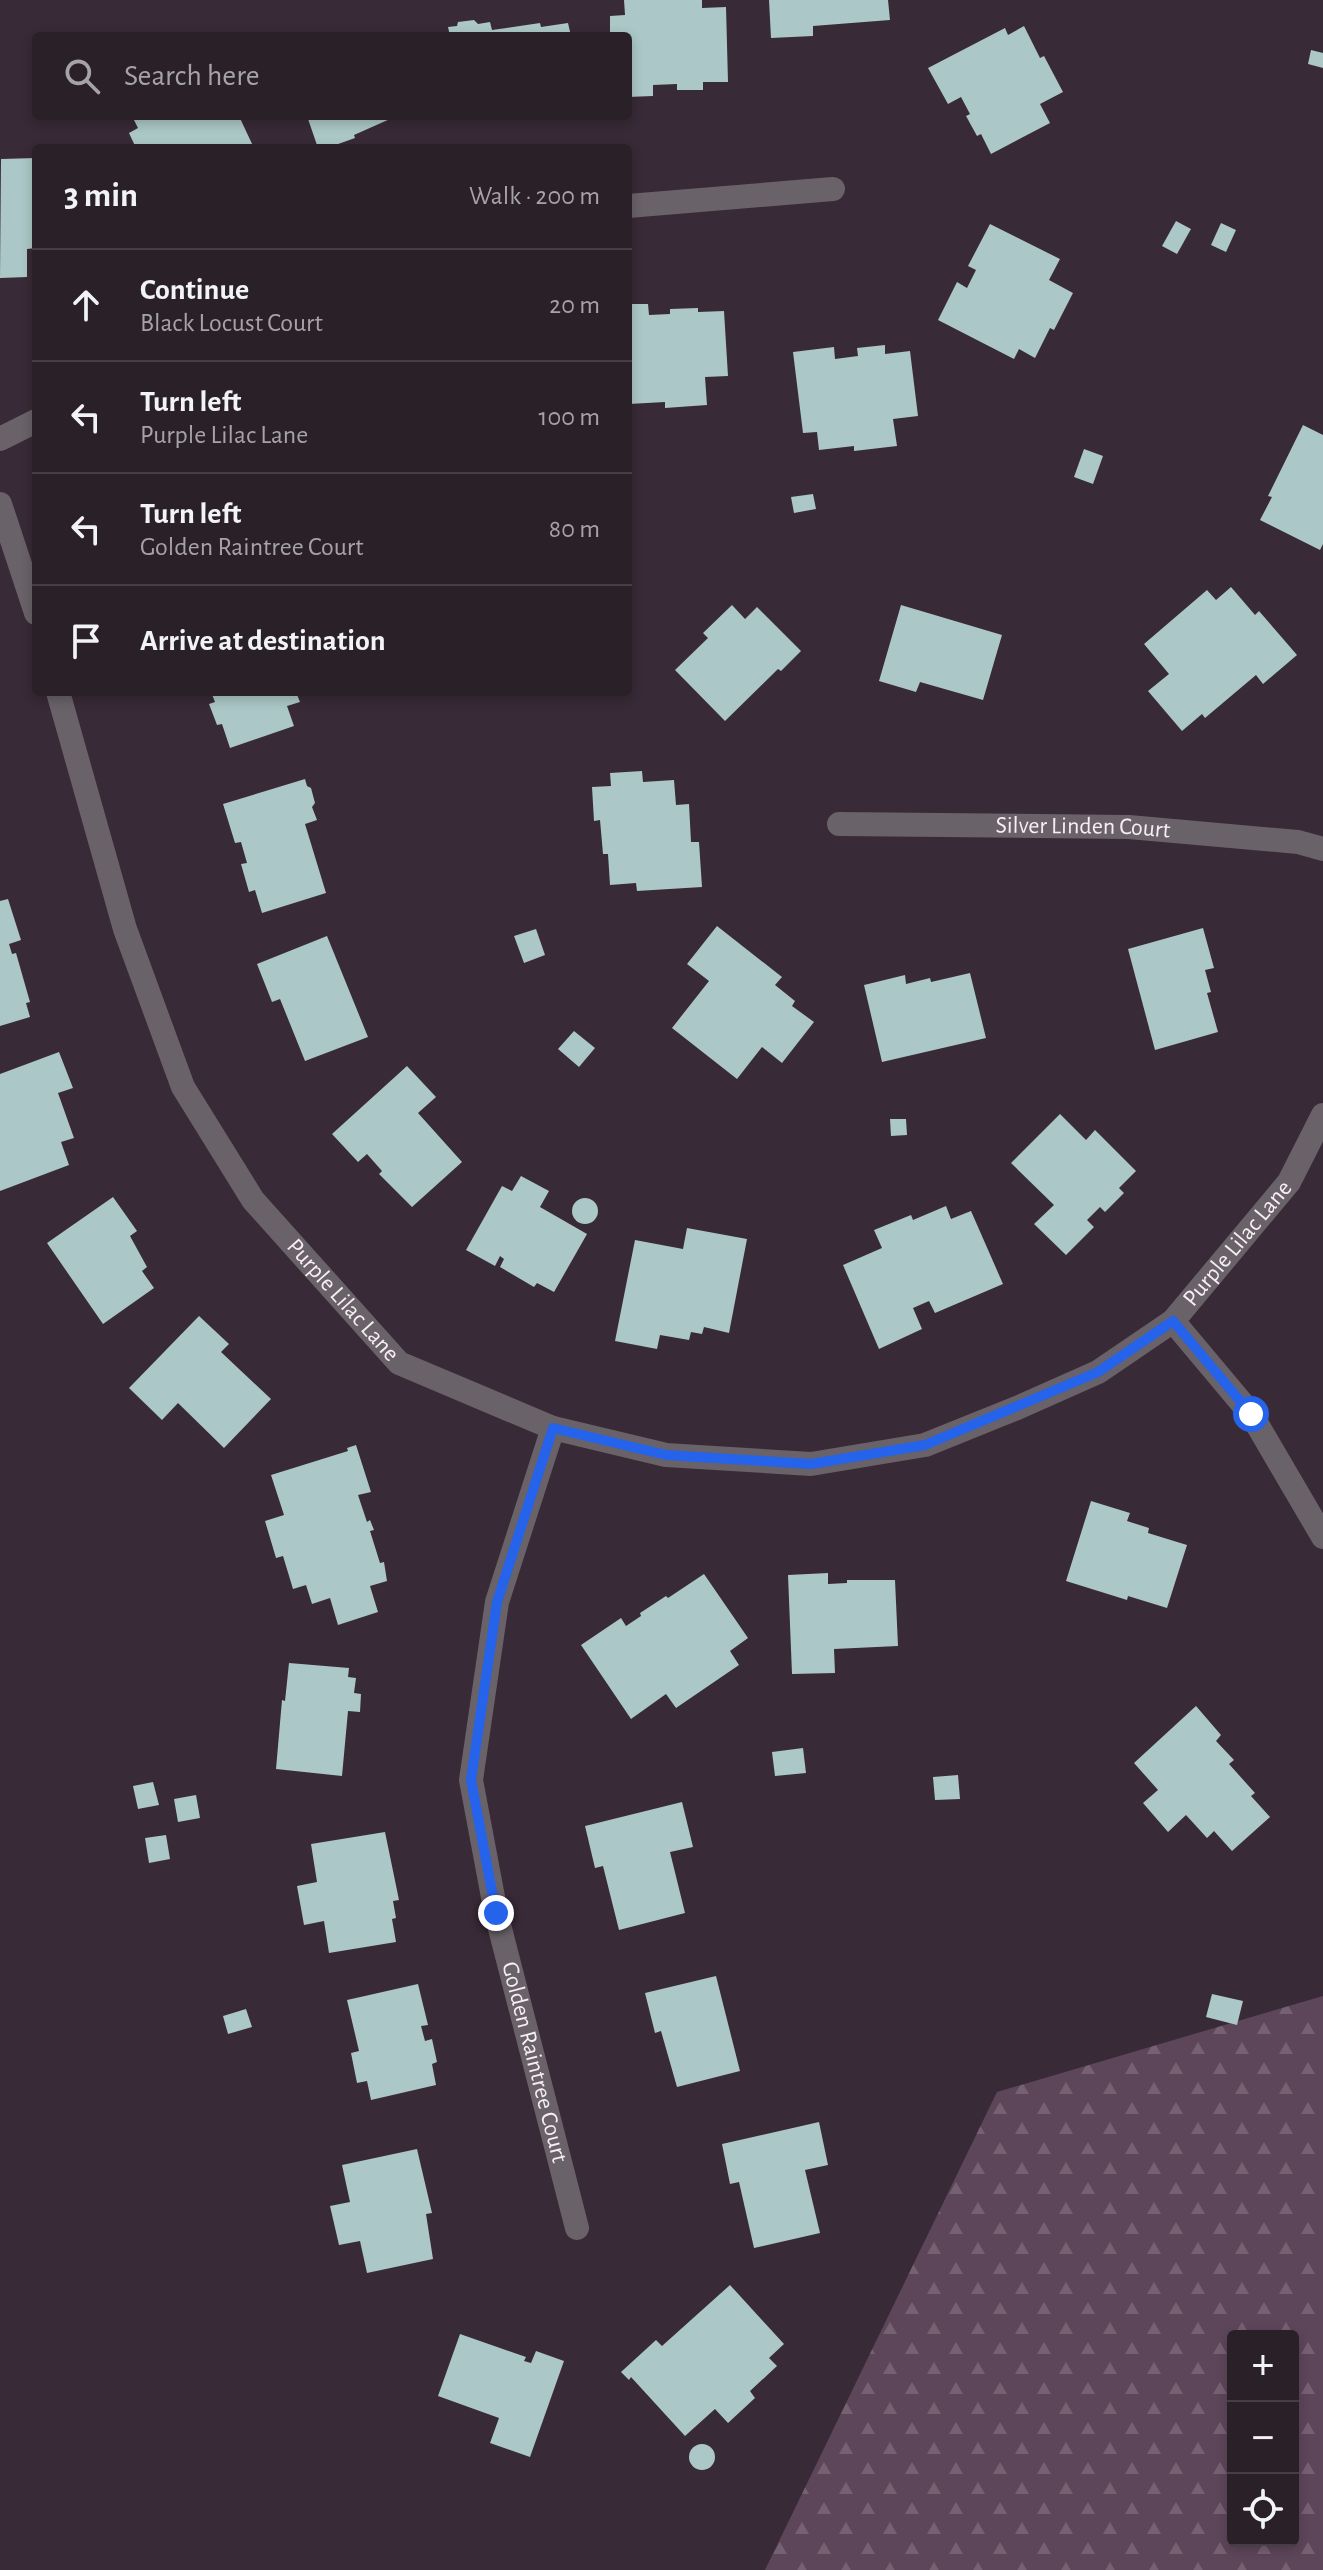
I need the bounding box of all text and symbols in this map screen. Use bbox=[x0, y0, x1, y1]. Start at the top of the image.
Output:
search box bbox=[32, 32, 632, 120]
icon: search bbox=[60, 54, 104, 98]
text: Search here bbox=[124, 61, 260, 91]
text: 3 min bbox=[64, 179, 138, 213]
text: Walk · 200 m bbox=[469, 183, 600, 209]
text: Continue bbox=[140, 275, 249, 305]
icon: ahead bbox=[64, 283, 108, 327]
text: 20 m bbox=[549, 292, 600, 318]
text: Black Locust Court bbox=[140, 310, 323, 336]
text: Turn left bbox=[140, 387, 241, 417]
icon: left bbox=[64, 395, 108, 439]
text: 100 m bbox=[539, 404, 600, 430]
text: Purple Lilac Lane bbox=[140, 422, 308, 448]
text: Turn left bbox=[140, 499, 241, 529]
icon: left bbox=[64, 507, 108, 551]
text: 80 m bbox=[549, 516, 600, 542]
text: Golden Raintree Court bbox=[140, 534, 363, 560]
icon: arrive bbox=[64, 619, 108, 663]
text: Arrive at destination bbox=[140, 626, 386, 656]
street label: Silver Linden Court bbox=[995, 814, 1172, 843]
street label: Purple Lilac Lane bbox=[1179, 1176, 1297, 1311]
street label: Purple Lilac Lane bbox=[282, 1234, 404, 1366]
route start bbox=[1233, 1396, 1269, 1432]
route end bbox=[478, 1895, 514, 1931]
street label: Golden Raintree Court bbox=[497, 1959, 572, 2165]
map controls bbox=[1227, 2330, 1299, 2546]
button: + bbox=[1227, 2330, 1299, 2402]
button: − bbox=[1227, 2402, 1299, 2474]
button: locate bbox=[1227, 2474, 1299, 2546]

